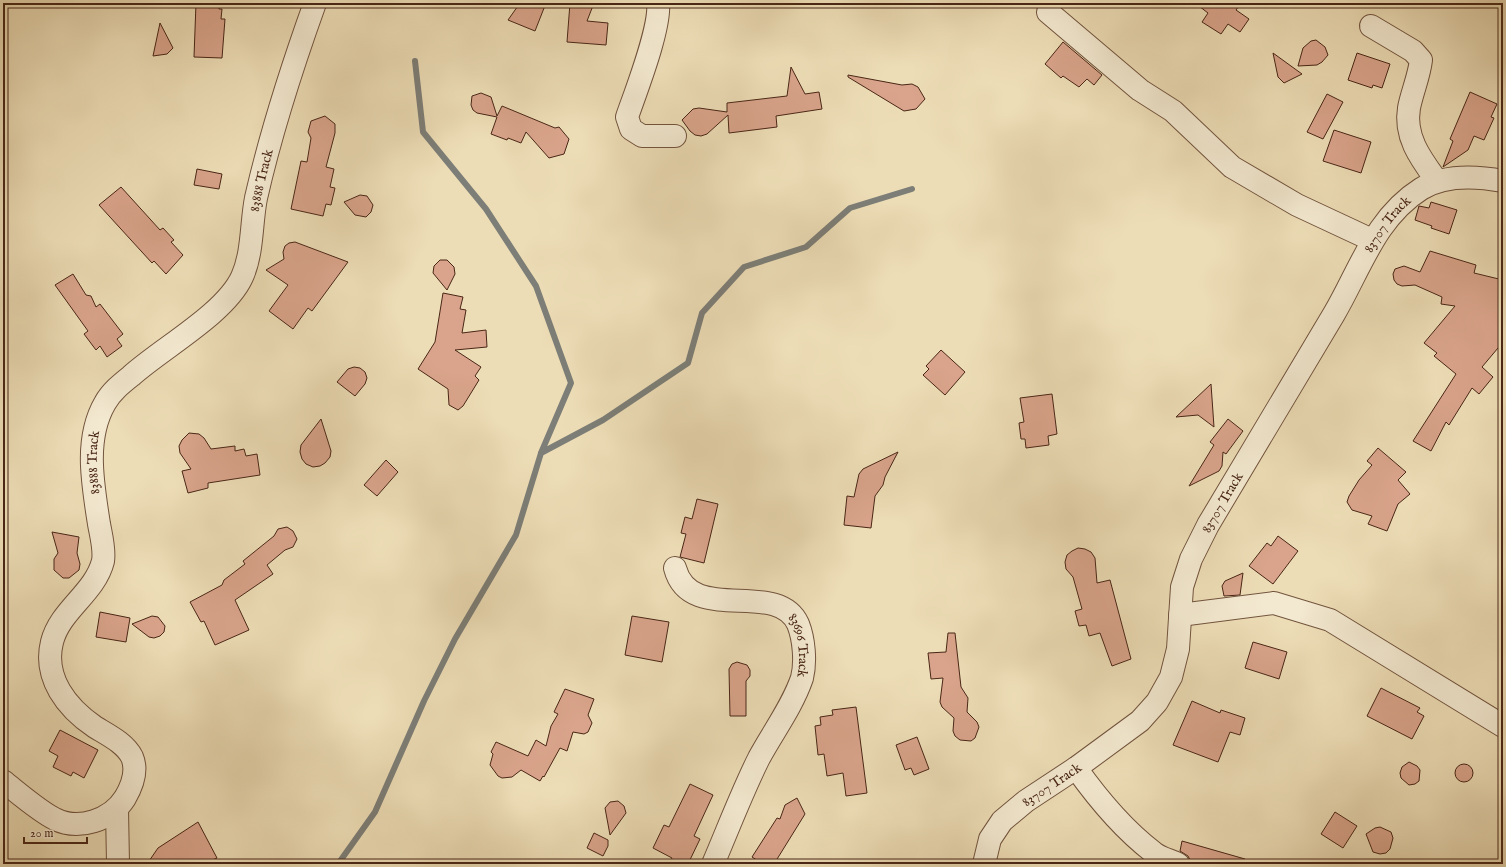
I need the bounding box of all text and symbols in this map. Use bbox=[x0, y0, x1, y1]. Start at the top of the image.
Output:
street label: 83888 Track bbox=[246, 147, 278, 213]
street label: 83707 Track bbox=[1360, 192, 1415, 256]
street label: 83888 Track bbox=[84, 429, 104, 495]
street label: 83707 Track bbox=[1198, 469, 1248, 536]
street label: 83696 Track bbox=[784, 609, 812, 679]
street label: 83707 Track bbox=[1018, 759, 1086, 811]
scale bar bbox=[24, 819, 87, 845]
text: 20 m bbox=[30, 826, 53, 841]

